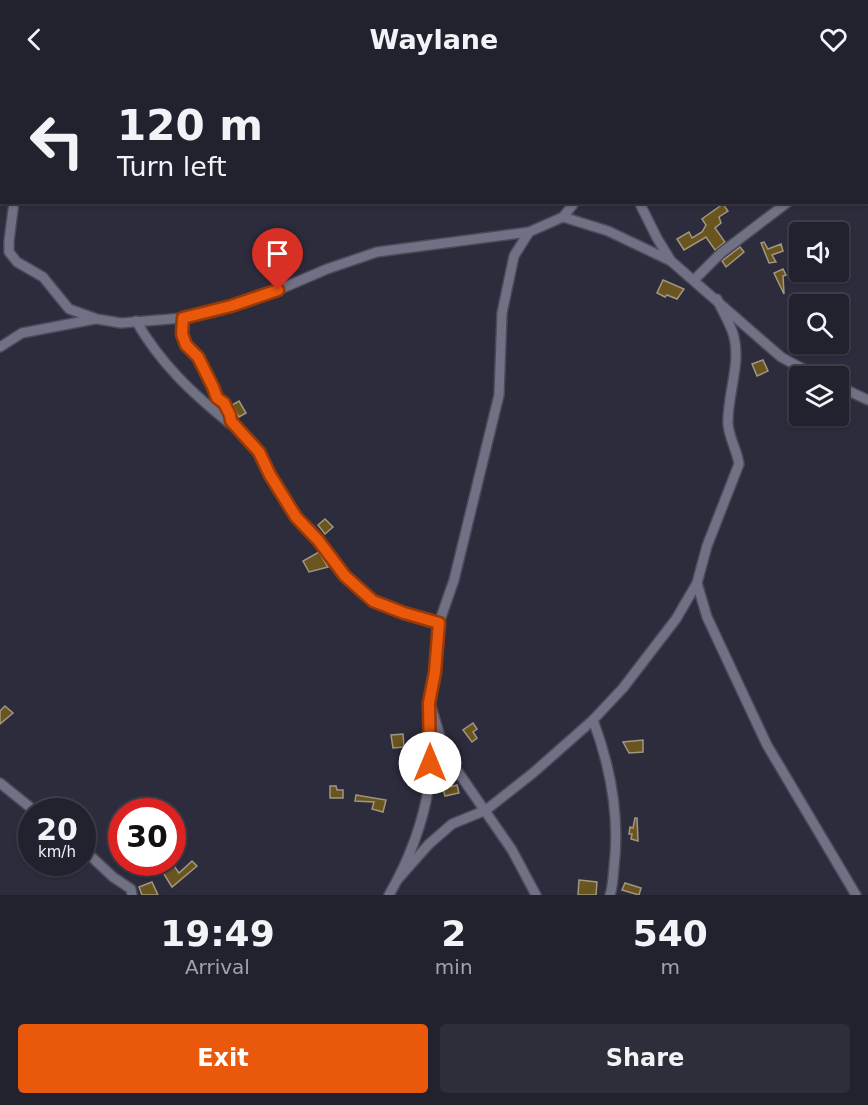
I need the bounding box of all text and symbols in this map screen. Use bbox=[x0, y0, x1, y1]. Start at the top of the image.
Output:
icon: back bbox=[18, 23, 51, 56]
icon: heart bbox=[817, 23, 850, 56]
text: Waylane bbox=[370, 24, 498, 55]
text: 120 m bbox=[117, 101, 263, 150]
icon: left bbox=[18, 102, 96, 180]
text: Turn left bbox=[117, 151, 227, 182]
map controls bbox=[789, 222, 849, 426]
button: sound bbox=[789, 222, 849, 282]
pin bbox=[252, 228, 303, 290]
icon: arrive bbox=[261, 237, 294, 270]
button: search bbox=[789, 294, 849, 354]
button: layers bbox=[789, 366, 849, 426]
position arrow bbox=[398, 731, 462, 795]
speed limit sign: 30 bbox=[108, 798, 186, 876]
text: 20 bbox=[36, 812, 78, 847]
text: km/h bbox=[38, 843, 76, 861]
text: 19:49 bbox=[160, 913, 275, 954]
text: 2 bbox=[441, 913, 466, 954]
text: 540 bbox=[633, 913, 708, 954]
text: Arrival bbox=[185, 955, 250, 979]
text: min bbox=[435, 955, 473, 979]
text: m bbox=[661, 955, 680, 979]
button: Exit bbox=[18, 1024, 428, 1093]
button: Share bbox=[440, 1024, 850, 1093]

